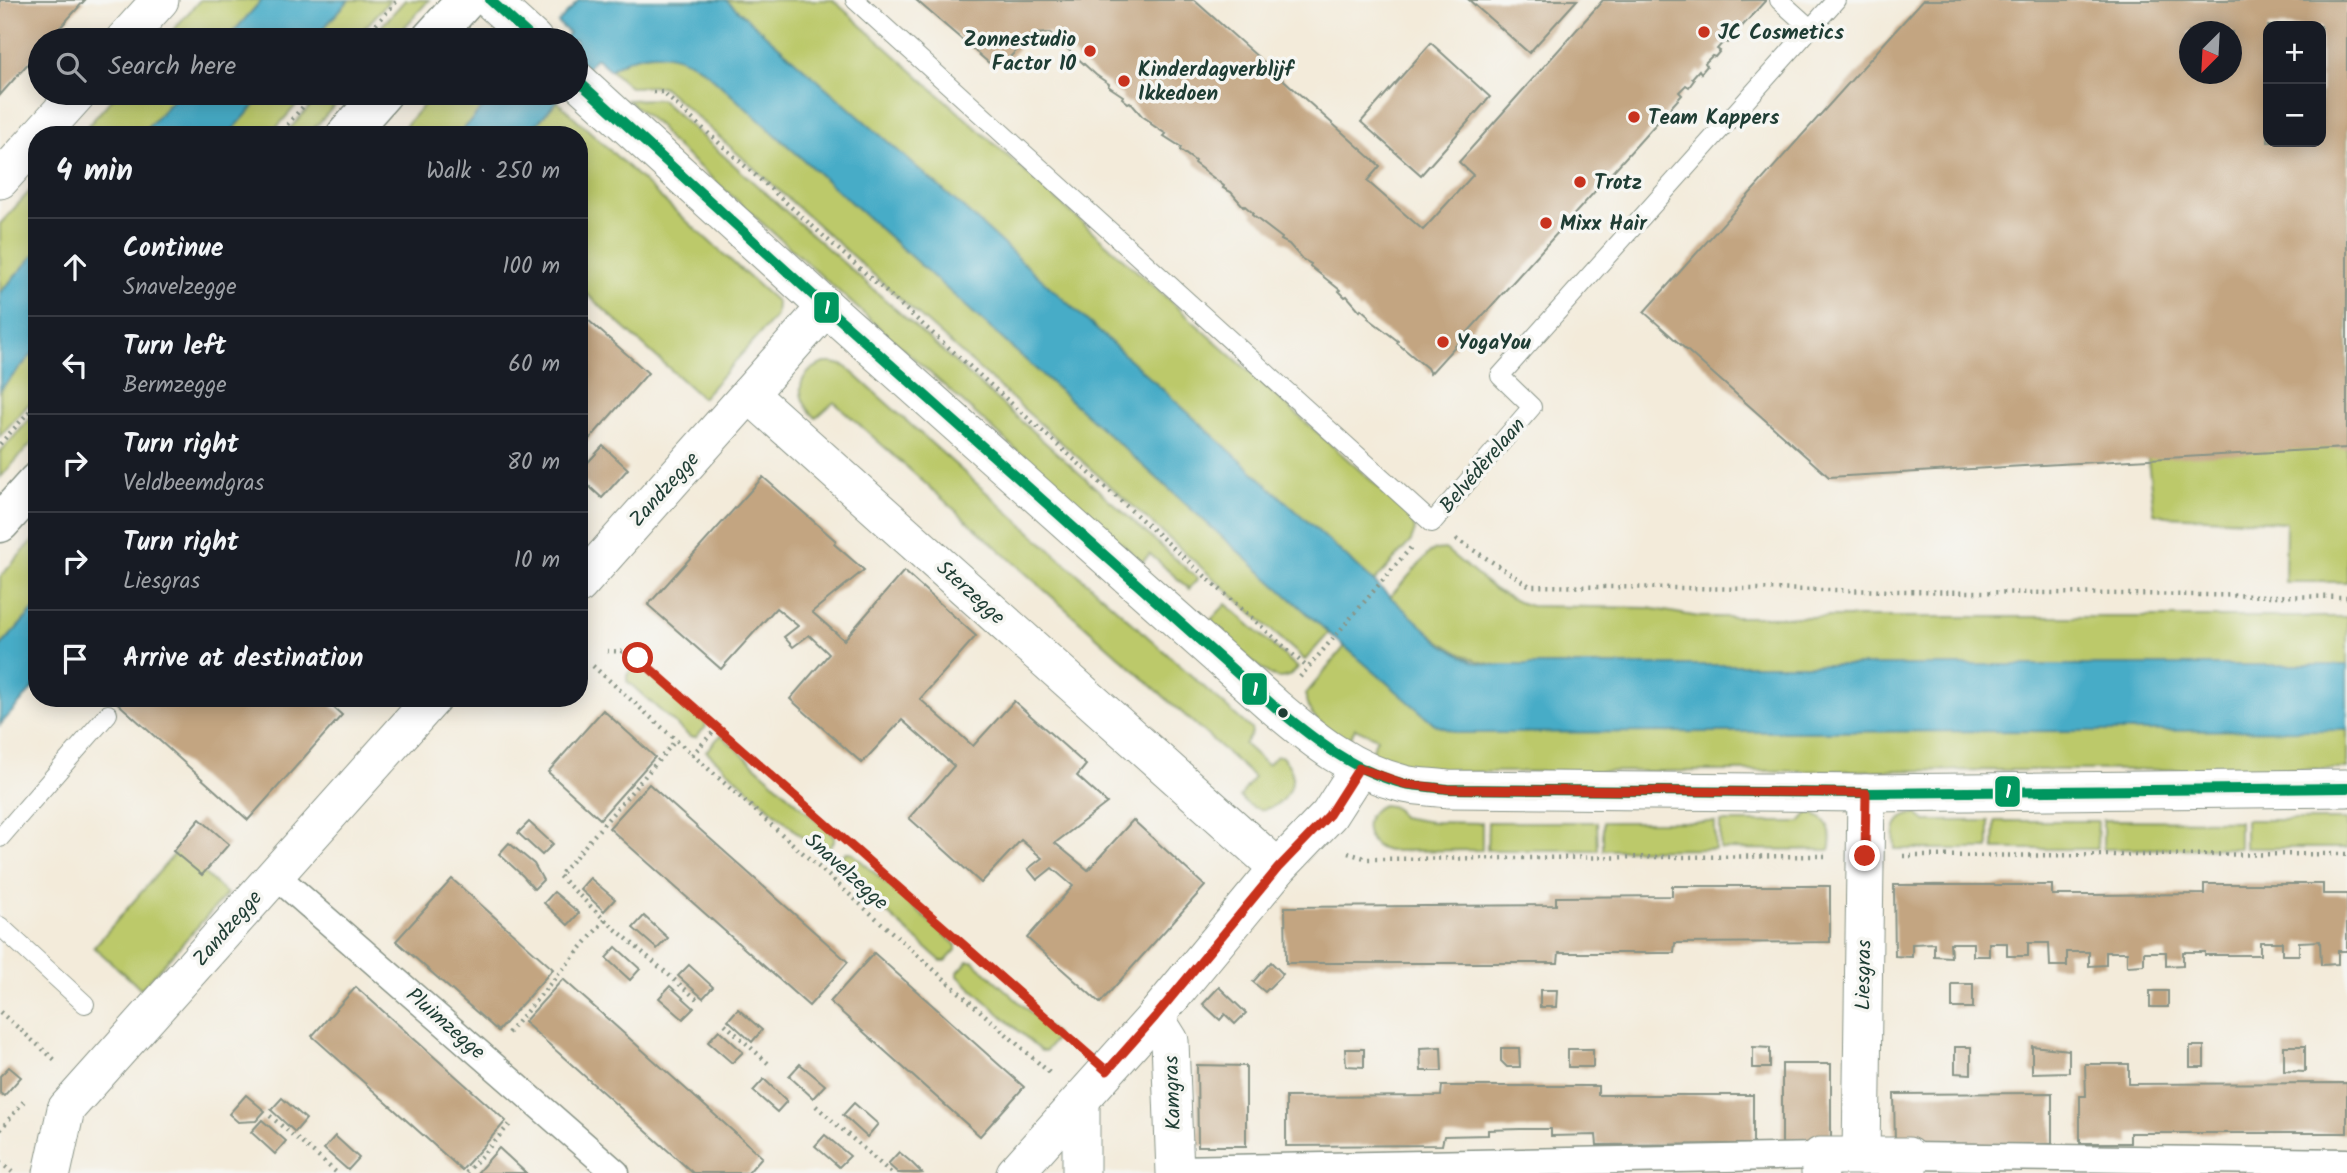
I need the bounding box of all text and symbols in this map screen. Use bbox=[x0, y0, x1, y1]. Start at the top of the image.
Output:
place label: JC Cosmetics bbox=[1718, 17, 1844, 50]
north arrow bbox=[2179, 21, 2242, 84]
map controls bbox=[2263, 21, 2326, 147]
button: + bbox=[2263, 21, 2326, 84]
place label: Zonnestudio Factor 10 bbox=[964, 24, 1076, 81]
marker: JC Cosmetics bbox=[1696, 24, 1712, 40]
search box bbox=[28, 28, 588, 105]
marker: Zonnestudio Factor 10 bbox=[1082, 43, 1098, 59]
text: Search here bbox=[108, 46, 236, 88]
icon: search bbox=[52, 48, 90, 86]
place label: Kinderdagverblijf Ikkedoen bbox=[1138, 54, 1295, 111]
marker: Kinderdagverblijf Ikkedoen bbox=[1116, 73, 1132, 89]
button: − bbox=[2263, 84, 2326, 147]
place label: Team Kappers bbox=[1648, 102, 1779, 135]
marker: Team Kappers bbox=[1626, 109, 1642, 125]
text: 4 min bbox=[56, 148, 133, 196]
text: Walk · 250 m bbox=[426, 154, 560, 190]
place label: Trotz bbox=[1594, 167, 1642, 200]
marker: Trotz bbox=[1572, 174, 1588, 190]
place label: Mixx Hair bbox=[1560, 208, 1648, 241]
marker: Mixx Hair bbox=[1538, 215, 1554, 231]
text: Continue bbox=[123, 228, 224, 270]
icon: ahead bbox=[56, 248, 94, 286]
text: 100 m bbox=[502, 249, 560, 285]
text: Snavelzegge bbox=[123, 270, 237, 306]
line badge: 1 bbox=[813, 291, 840, 324]
text: 1 bbox=[824, 294, 830, 324]
text: Turn left bbox=[123, 326, 226, 368]
place label: YogaYou bbox=[1457, 327, 1532, 360]
marker: YogaYou bbox=[1435, 334, 1451, 350]
icon: left bbox=[56, 346, 94, 384]
text: 60 m bbox=[508, 347, 560, 383]
text: Bermzegge bbox=[123, 368, 227, 404]
street label: Belvédèrelaan bbox=[1432, 411, 1534, 521]
text: Turn right bbox=[123, 424, 239, 466]
icon: right bbox=[56, 444, 94, 482]
street label: Zandzegge bbox=[622, 444, 709, 535]
text: 80 m bbox=[507, 445, 560, 481]
text: Veldbeemdgras bbox=[123, 466, 264, 502]
text: Turn right bbox=[123, 522, 239, 564]
icon: right bbox=[56, 542, 94, 580]
text: 10 m bbox=[514, 543, 560, 579]
street label: Sterzegge bbox=[928, 553, 1013, 634]
text: Liesgras bbox=[123, 564, 200, 600]
text: Arrive at destination bbox=[123, 638, 363, 680]
icon: arrive bbox=[56, 640, 94, 678]
route start bbox=[622, 642, 653, 673]
line badge: 1 bbox=[1241, 672, 1268, 706]
text: 1 bbox=[1252, 676, 1258, 706]
unlabelled marker bbox=[1276, 706, 1290, 720]
line badge: 1 bbox=[1994, 775, 2021, 808]
text: 1 bbox=[2005, 778, 2011, 808]
street label: Snavelzegge bbox=[796, 825, 896, 919]
route end bbox=[1849, 840, 1880, 871]
street label: Zandzegge bbox=[185, 883, 271, 975]
street label: Liesgras bbox=[1847, 939, 1882, 1011]
street label: Pluimzegge bbox=[398, 980, 493, 1069]
street label: Kamgras bbox=[1156, 1055, 1191, 1131]

